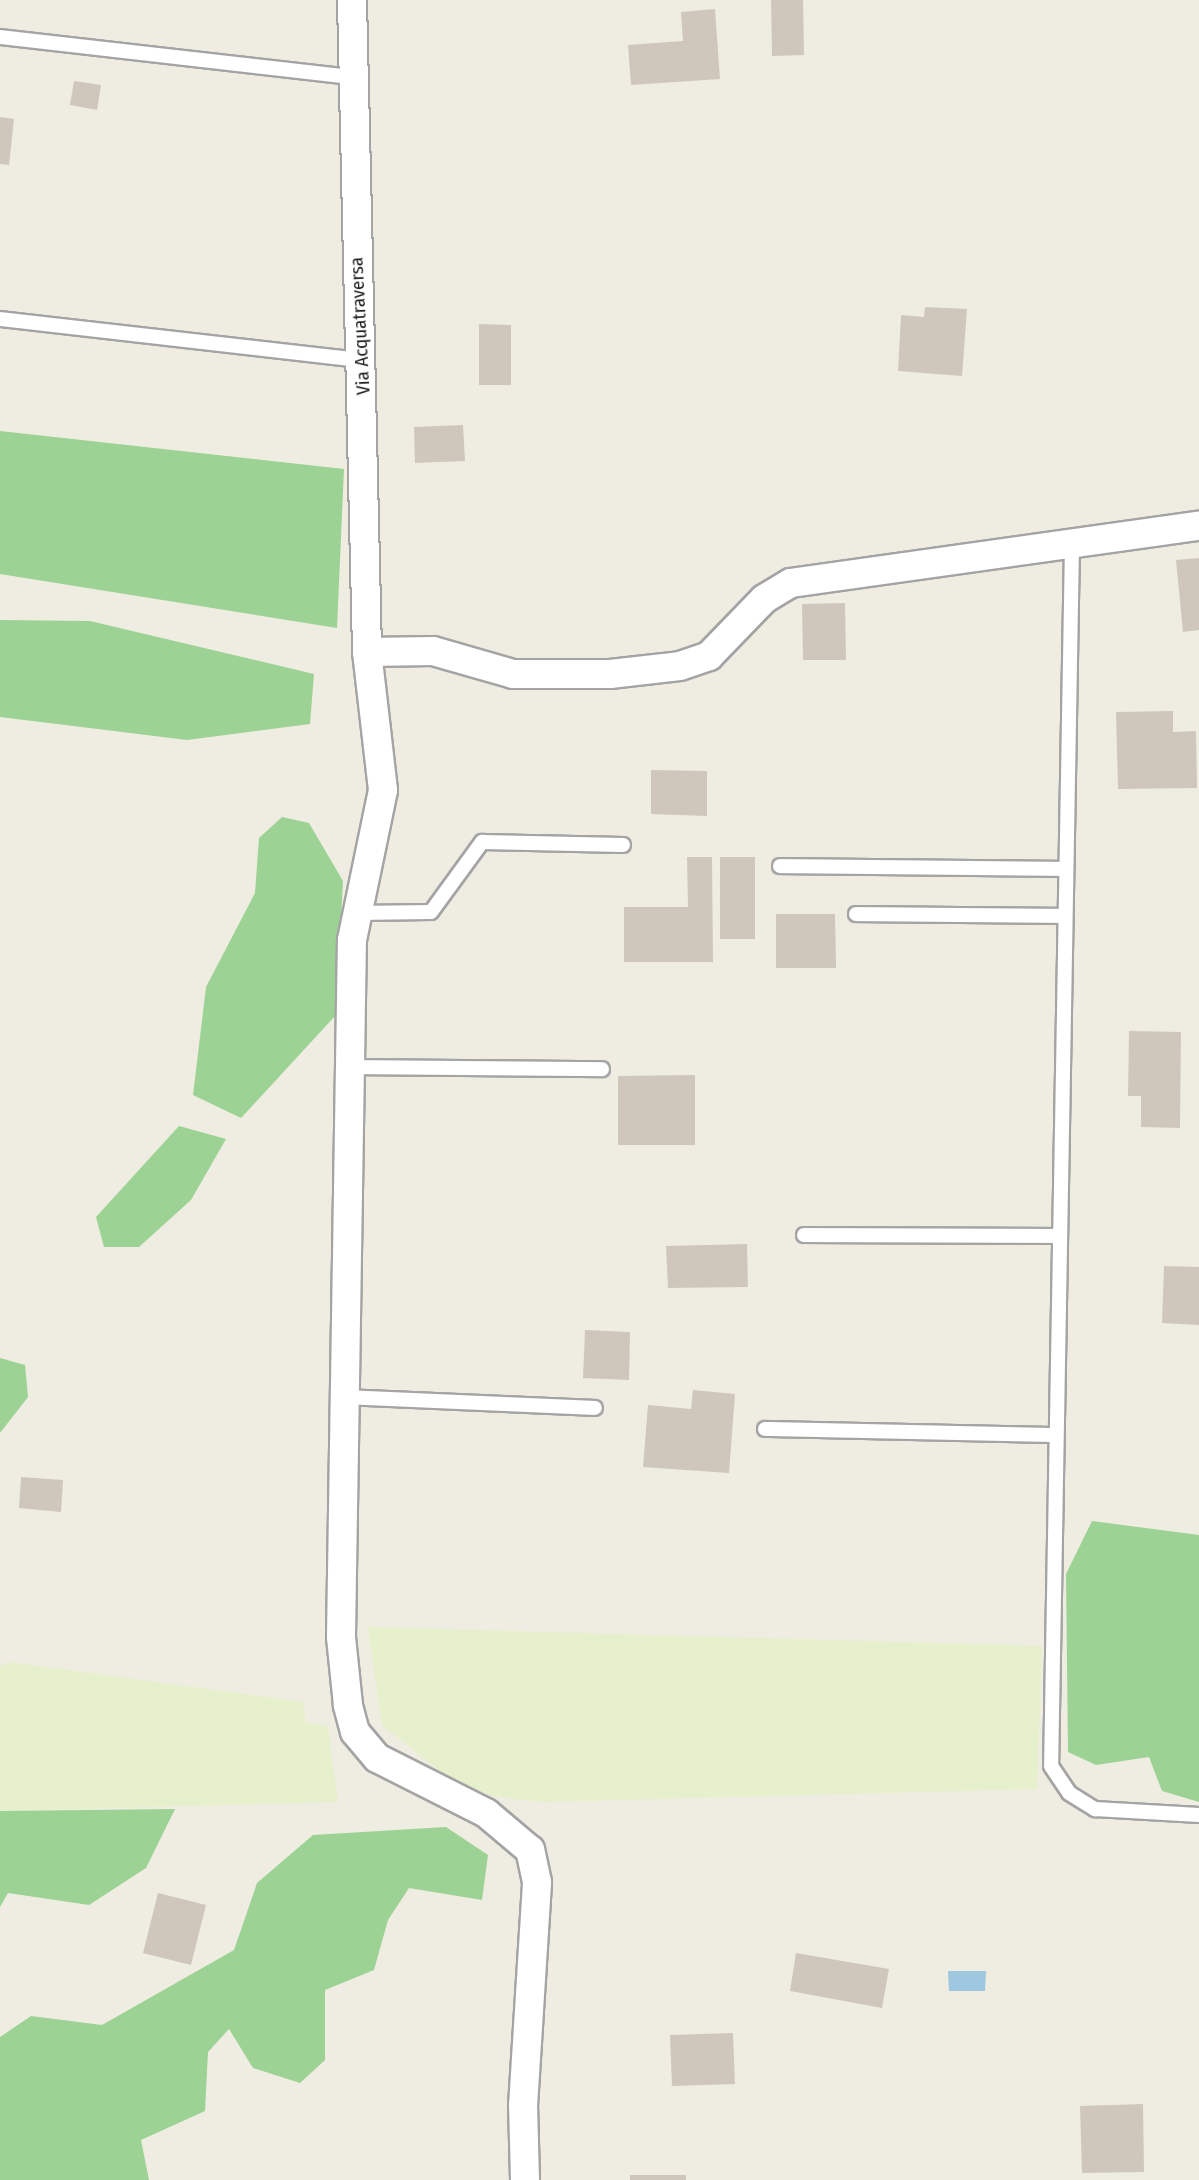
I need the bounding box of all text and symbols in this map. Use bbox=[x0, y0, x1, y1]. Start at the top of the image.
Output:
street label: Via Acquatraversa bbox=[345, 256, 375, 396]

